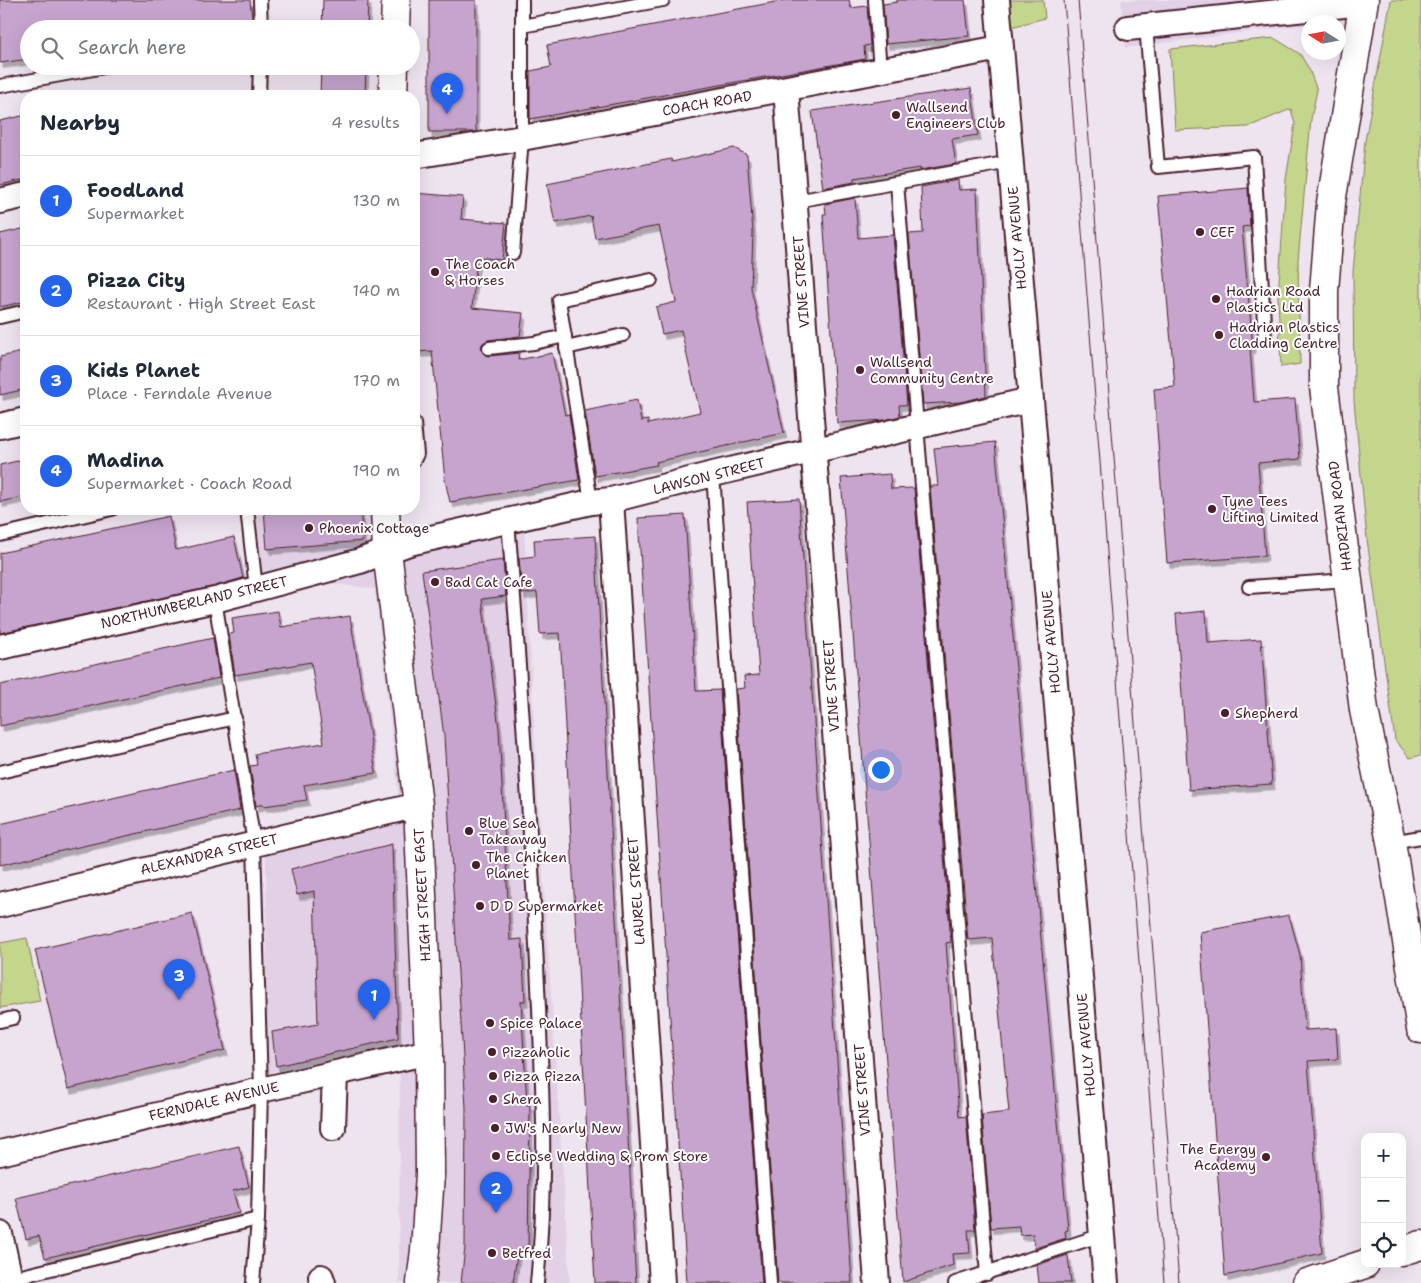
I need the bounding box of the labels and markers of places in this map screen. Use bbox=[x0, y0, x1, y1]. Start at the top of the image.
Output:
pin: 4 bbox=[431, 73, 463, 114]
place label: Wallsend Engineers Club bbox=[906, 98, 1006, 132]
marker: Wallsend Engineers Club bbox=[890, 109, 902, 121]
place label: CEF bbox=[1210, 223, 1235, 241]
marker: CEF bbox=[1194, 226, 1206, 238]
place label: The Coach & Horses bbox=[445, 255, 515, 289]
marker: The Coach & Horses bbox=[429, 266, 441, 278]
place label: Hadrian Road Plastics Ltd bbox=[1226, 282, 1321, 316]
marker: Hadrian Road Plastics Ltd bbox=[1210, 293, 1222, 305]
place label: Hadrian Plastics Cladding Centre bbox=[1229, 318, 1339, 352]
marker: Hadrian Plastics Cladding Centre bbox=[1213, 329, 1225, 341]
place label: Wallsend Community Centre bbox=[870, 353, 994, 387]
marker: Wallsend Community Centre bbox=[854, 364, 866, 376]
place label: Tyne Tees Lifting Limited bbox=[1222, 492, 1319, 526]
marker: Tyne Tees Lifting Limited bbox=[1206, 503, 1218, 515]
place label: Phoenix Cottage bbox=[319, 519, 429, 537]
marker: Phoenix Cottage bbox=[303, 522, 315, 534]
place label: Bad Cat Cafe bbox=[445, 573, 533, 591]
marker: Bad Cat Cafe bbox=[429, 576, 441, 588]
place label: Shepherd bbox=[1235, 704, 1298, 722]
marker: Shepherd bbox=[1219, 707, 1231, 719]
place label: Blue Sea Takeaway bbox=[479, 814, 547, 848]
marker: Blue Sea Takeaway bbox=[463, 825, 475, 837]
place label: The Chicken Planet bbox=[486, 848, 567, 882]
marker: The Chicken Planet bbox=[470, 859, 482, 871]
place label: D D Supermarket bbox=[490, 897, 603, 915]
marker: D D Supermarket bbox=[474, 900, 486, 912]
pin: 3 bbox=[163, 959, 195, 1000]
pin: 1 bbox=[358, 979, 390, 1020]
place label: Spice Palace bbox=[500, 1014, 582, 1032]
marker: Spice Palace bbox=[484, 1017, 496, 1029]
place label: Pizzaholic bbox=[502, 1043, 570, 1061]
marker: Pizzaholic bbox=[486, 1046, 498, 1058]
place label: Pizza Pizza bbox=[503, 1067, 581, 1085]
marker: Pizza Pizza bbox=[487, 1070, 499, 1082]
place label: Shera bbox=[503, 1090, 542, 1108]
marker: Shera bbox=[487, 1093, 499, 1105]
place label: JW's Nearly New bbox=[505, 1119, 621, 1137]
marker: JW's Nearly New bbox=[489, 1122, 501, 1134]
place label: The Energy Academy bbox=[1180, 1140, 1256, 1174]
place label: Eclipse Wedding & Prom Store bbox=[506, 1147, 708, 1165]
marker: Eclipse Wedding & Prom Store bbox=[490, 1150, 502, 1162]
marker: The Energy Academy bbox=[1260, 1151, 1272, 1163]
pin: 2 bbox=[480, 1172, 512, 1213]
place label: Betfred bbox=[502, 1244, 551, 1262]
marker: Betfred bbox=[486, 1247, 498, 1259]

